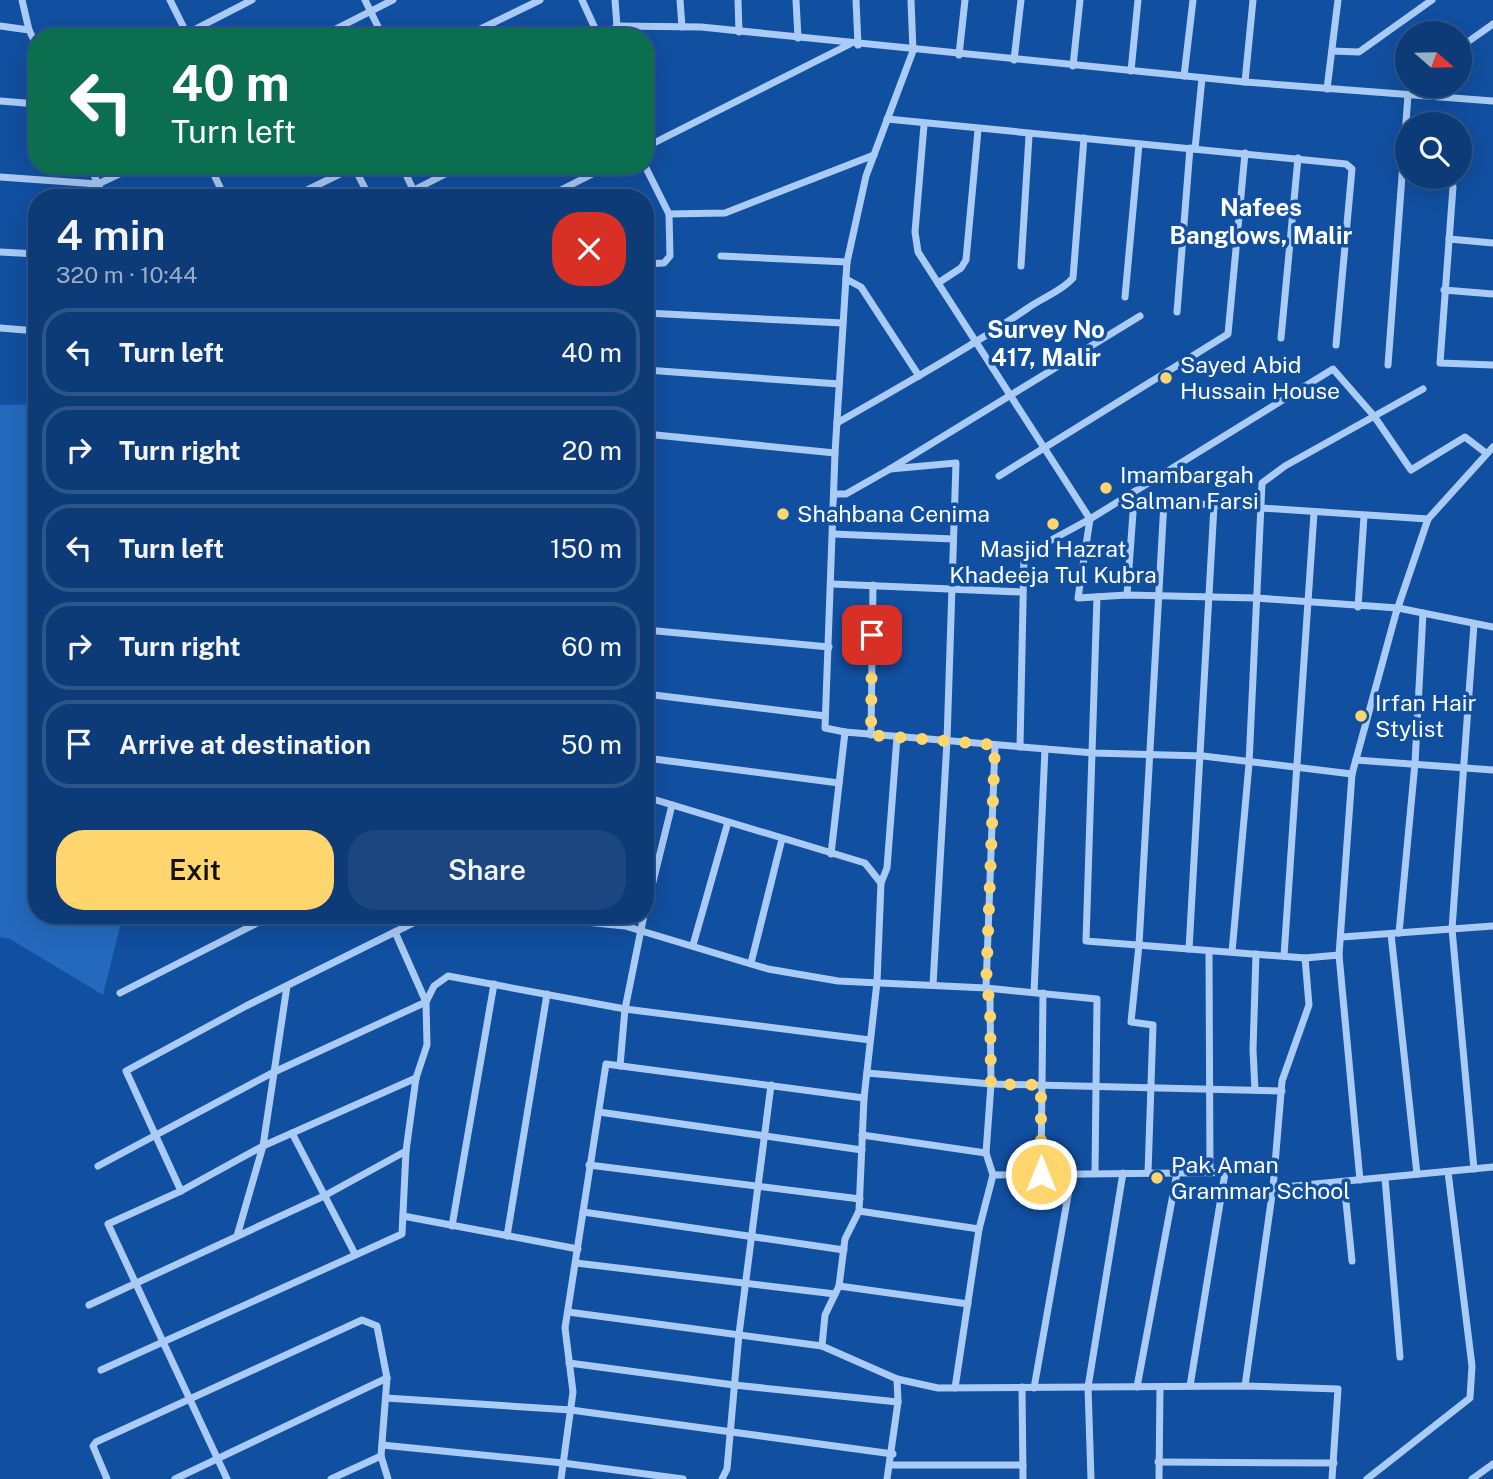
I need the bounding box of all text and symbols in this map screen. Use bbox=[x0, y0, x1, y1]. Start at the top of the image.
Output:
north arrow bbox=[1395, 21, 1472, 98]
map controls bbox=[1395, 21, 1472, 189]
text: 40 m bbox=[171, 54, 290, 112]
icon: left bbox=[56, 56, 147, 147]
button: search bbox=[1395, 112, 1472, 189]
text: Turn left bbox=[171, 113, 296, 150]
district label: Nafees Banglows, Malir bbox=[1170, 193, 1353, 249]
text: 4 min bbox=[56, 210, 165, 259]
button: close bbox=[552, 212, 626, 286]
text: 320 m · 10:44 bbox=[56, 261, 197, 288]
district label: Survey No 417, Malir bbox=[987, 315, 1105, 371]
icon: left bbox=[60, 333, 98, 371]
text: Turn left bbox=[119, 337, 224, 368]
text: 40 m bbox=[561, 337, 622, 368]
place label: Sayed Abid Hussain House bbox=[1180, 351, 1340, 404]
marker: Sayed Abid Hussain House bbox=[1158, 370, 1174, 386]
icon: right bbox=[60, 431, 98, 469]
text: Turn right bbox=[119, 435, 241, 466]
text: 20 m bbox=[562, 435, 622, 466]
place label: Imambargah Salman Farsi bbox=[1120, 461, 1259, 514]
marker: Imambargah Salman Farsi bbox=[1098, 480, 1114, 496]
place label: Shahbana Cenima bbox=[797, 500, 990, 527]
marker: Shahbana Cenima bbox=[775, 506, 791, 522]
marker: Masjid Hazrat Khadeeja Tul Kubra bbox=[1045, 516, 1061, 532]
icon: left bbox=[60, 529, 98, 567]
text: Turn left bbox=[119, 533, 224, 564]
text: 150 m bbox=[550, 533, 622, 564]
place label: Masjid Hazrat Khadeeja Tul Kubra bbox=[949, 535, 1157, 588]
pin bbox=[842, 605, 902, 665]
icon: arrive bbox=[853, 616, 891, 654]
icon: right bbox=[60, 627, 98, 665]
text: Turn right bbox=[119, 631, 241, 662]
text: 60 m bbox=[561, 631, 622, 662]
place label: Irfan Hair Stylist bbox=[1375, 689, 1477, 742]
marker: Irfan Hair Stylist bbox=[1353, 708, 1369, 724]
icon: arrive bbox=[60, 725, 98, 763]
text: Arrive at destination bbox=[119, 729, 371, 760]
text: 50 m bbox=[561, 729, 622, 760]
button: Exit bbox=[56, 830, 334, 910]
button: Share bbox=[348, 830, 626, 910]
position arrow bbox=[1004, 1137, 1078, 1211]
place label: Pak Aman Grammar School bbox=[1171, 1151, 1350, 1204]
marker: Pak Aman Grammar School bbox=[1149, 1170, 1165, 1186]

